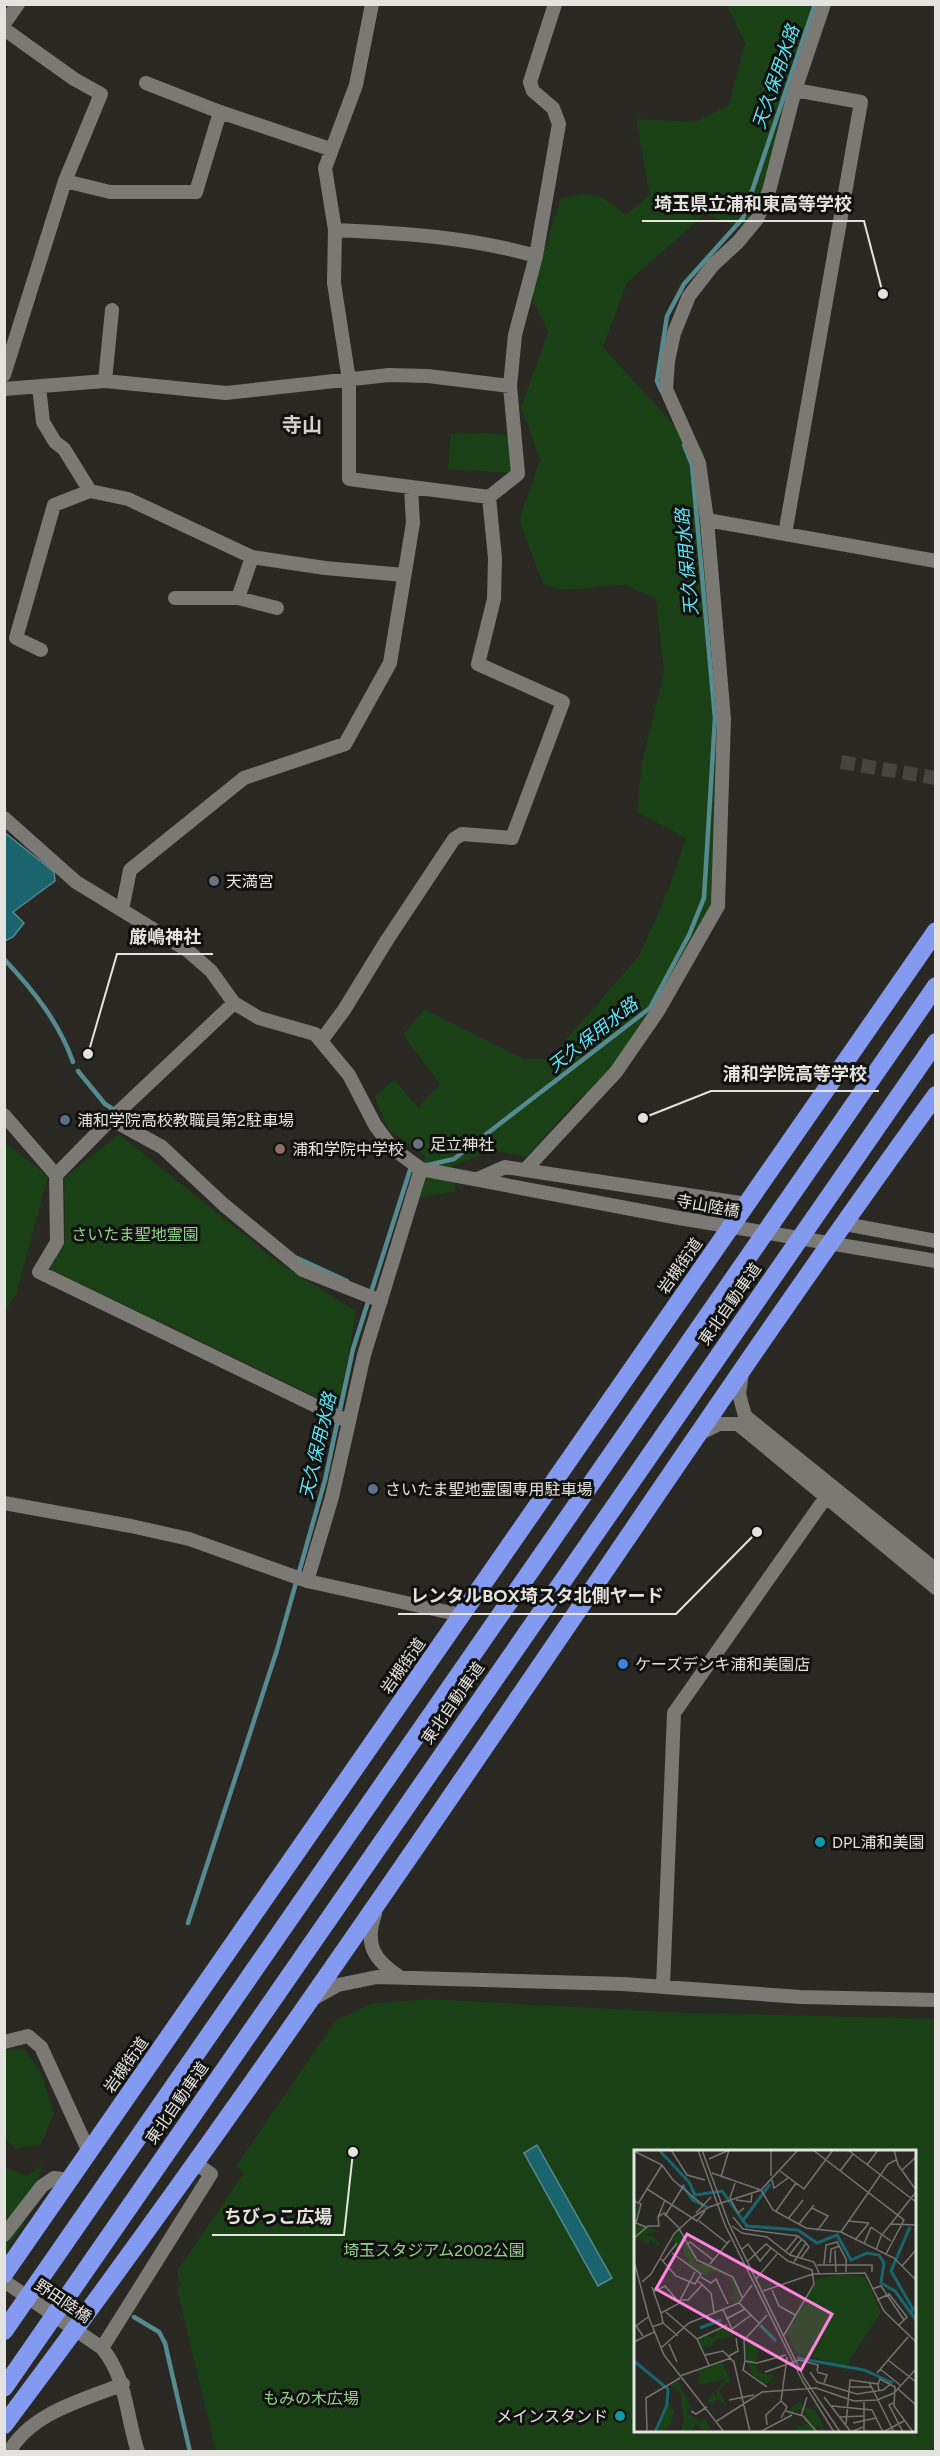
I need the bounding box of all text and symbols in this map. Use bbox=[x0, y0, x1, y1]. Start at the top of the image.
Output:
water label: 天久保用水路 bbox=[748, 20, 805, 132]
callout: 埼玉県立浦和東高等学校 bbox=[642, 185, 864, 221]
text: 埼玉県立浦和東高等学校 bbox=[654, 193, 852, 215]
district label: 寺山 bbox=[282, 413, 322, 437]
water label: 天久保用水路 bbox=[671, 505, 703, 617]
place label: 天満宮 bbox=[226, 872, 274, 891]
marker: 天満宮 bbox=[207, 874, 221, 888]
callout: 厳嶋神社 bbox=[117, 918, 213, 954]
text: 厳嶋神社 bbox=[129, 926, 201, 948]
water label: 天久保用水路 bbox=[544, 992, 644, 1077]
callout: 浦和学院高等学校 bbox=[711, 1055, 879, 1091]
text: 浦和学院高等学校 bbox=[723, 1063, 867, 1085]
place label: 浦和学院高校教職員第2駐車場 bbox=[77, 1111, 294, 1130]
marker: 浦和学院高校教職員第2駐車場 bbox=[58, 1113, 72, 1127]
place label: 足立神社 bbox=[430, 1135, 494, 1154]
marker: 足立神社 bbox=[411, 1137, 425, 1151]
place label: 浦和学院中学校 bbox=[292, 1140, 404, 1159]
marker: 浦和学院中学校 bbox=[273, 1142, 287, 1156]
street label: 寺山陸橋 bbox=[675, 1191, 741, 1221]
park label: さいたま聖地霊園 bbox=[71, 1225, 199, 1244]
street label: 岩槻街道 bbox=[654, 1234, 706, 1298]
street label: 東北自動車道 bbox=[695, 1259, 765, 1349]
water label: 天久保用水路 bbox=[295, 1389, 341, 1501]
place label: さいたま聖地霊園専用駐車場 bbox=[385, 1480, 593, 1499]
marker: さいたま聖地霊園専用駐車場 bbox=[366, 1482, 380, 1496]
callout: レンタルBOX埼スタ北側ヤード bbox=[398, 1578, 676, 1614]
text: レンタルBOX埼スタ北側ヤード bbox=[410, 1585, 664, 1607]
street label: 岩槻街道 bbox=[377, 1634, 429, 1698]
place label: ケーズデンキ浦和美園店 bbox=[635, 1655, 810, 1674]
marker: ケーズデンキ浦和美園店 bbox=[616, 1657, 630, 1671]
street label: 東北自動車道 bbox=[418, 1658, 488, 1748]
place label: DPL浦和美園 bbox=[832, 1833, 925, 1852]
marker: DPL浦和美園 bbox=[813, 1835, 827, 1849]
street label: 岩槻街道 bbox=[100, 2033, 152, 2097]
street label: 東北自動車道 bbox=[142, 2058, 212, 2148]
inset map bbox=[634, 2150, 916, 2432]
callout: ちびっこ広場 bbox=[212, 2199, 344, 2235]
text: ちびっこ広場 bbox=[224, 2206, 332, 2228]
park label: 埼玉スタジアム2002公園 bbox=[343, 2241, 525, 2260]
street label: 野田陸橋 bbox=[31, 2275, 95, 2327]
park label: もみの木広場 bbox=[263, 2389, 359, 2408]
place label: メインスタンド bbox=[496, 2407, 608, 2426]
marker: メインスタンド bbox=[613, 2409, 627, 2423]

